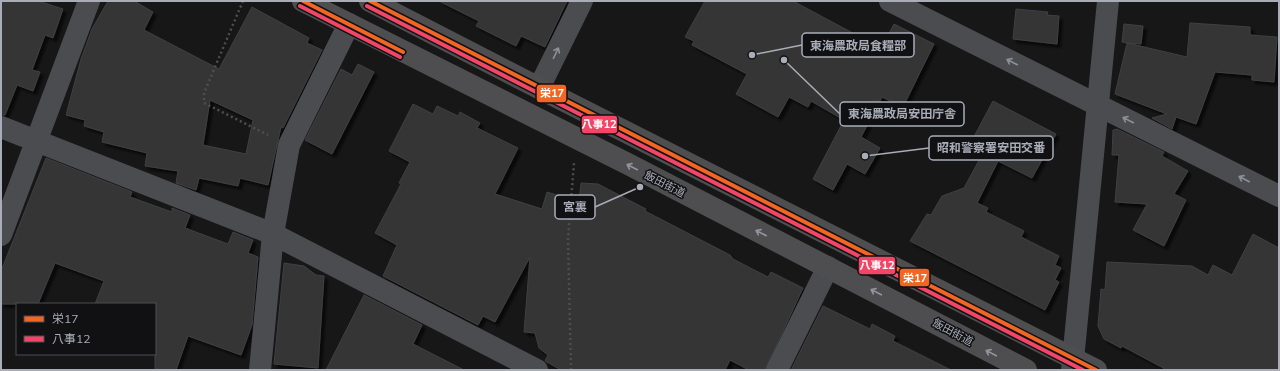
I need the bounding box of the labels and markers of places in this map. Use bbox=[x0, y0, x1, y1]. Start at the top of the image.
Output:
callout: 東海農政局食糧部 bbox=[802, 33, 914, 57]
callout: 東海農政局安田庁舎 bbox=[840, 102, 964, 126]
callout: 昭和警察署安田交番 bbox=[929, 136, 1053, 160]
callout: 宮裏 bbox=[555, 195, 595, 219]

